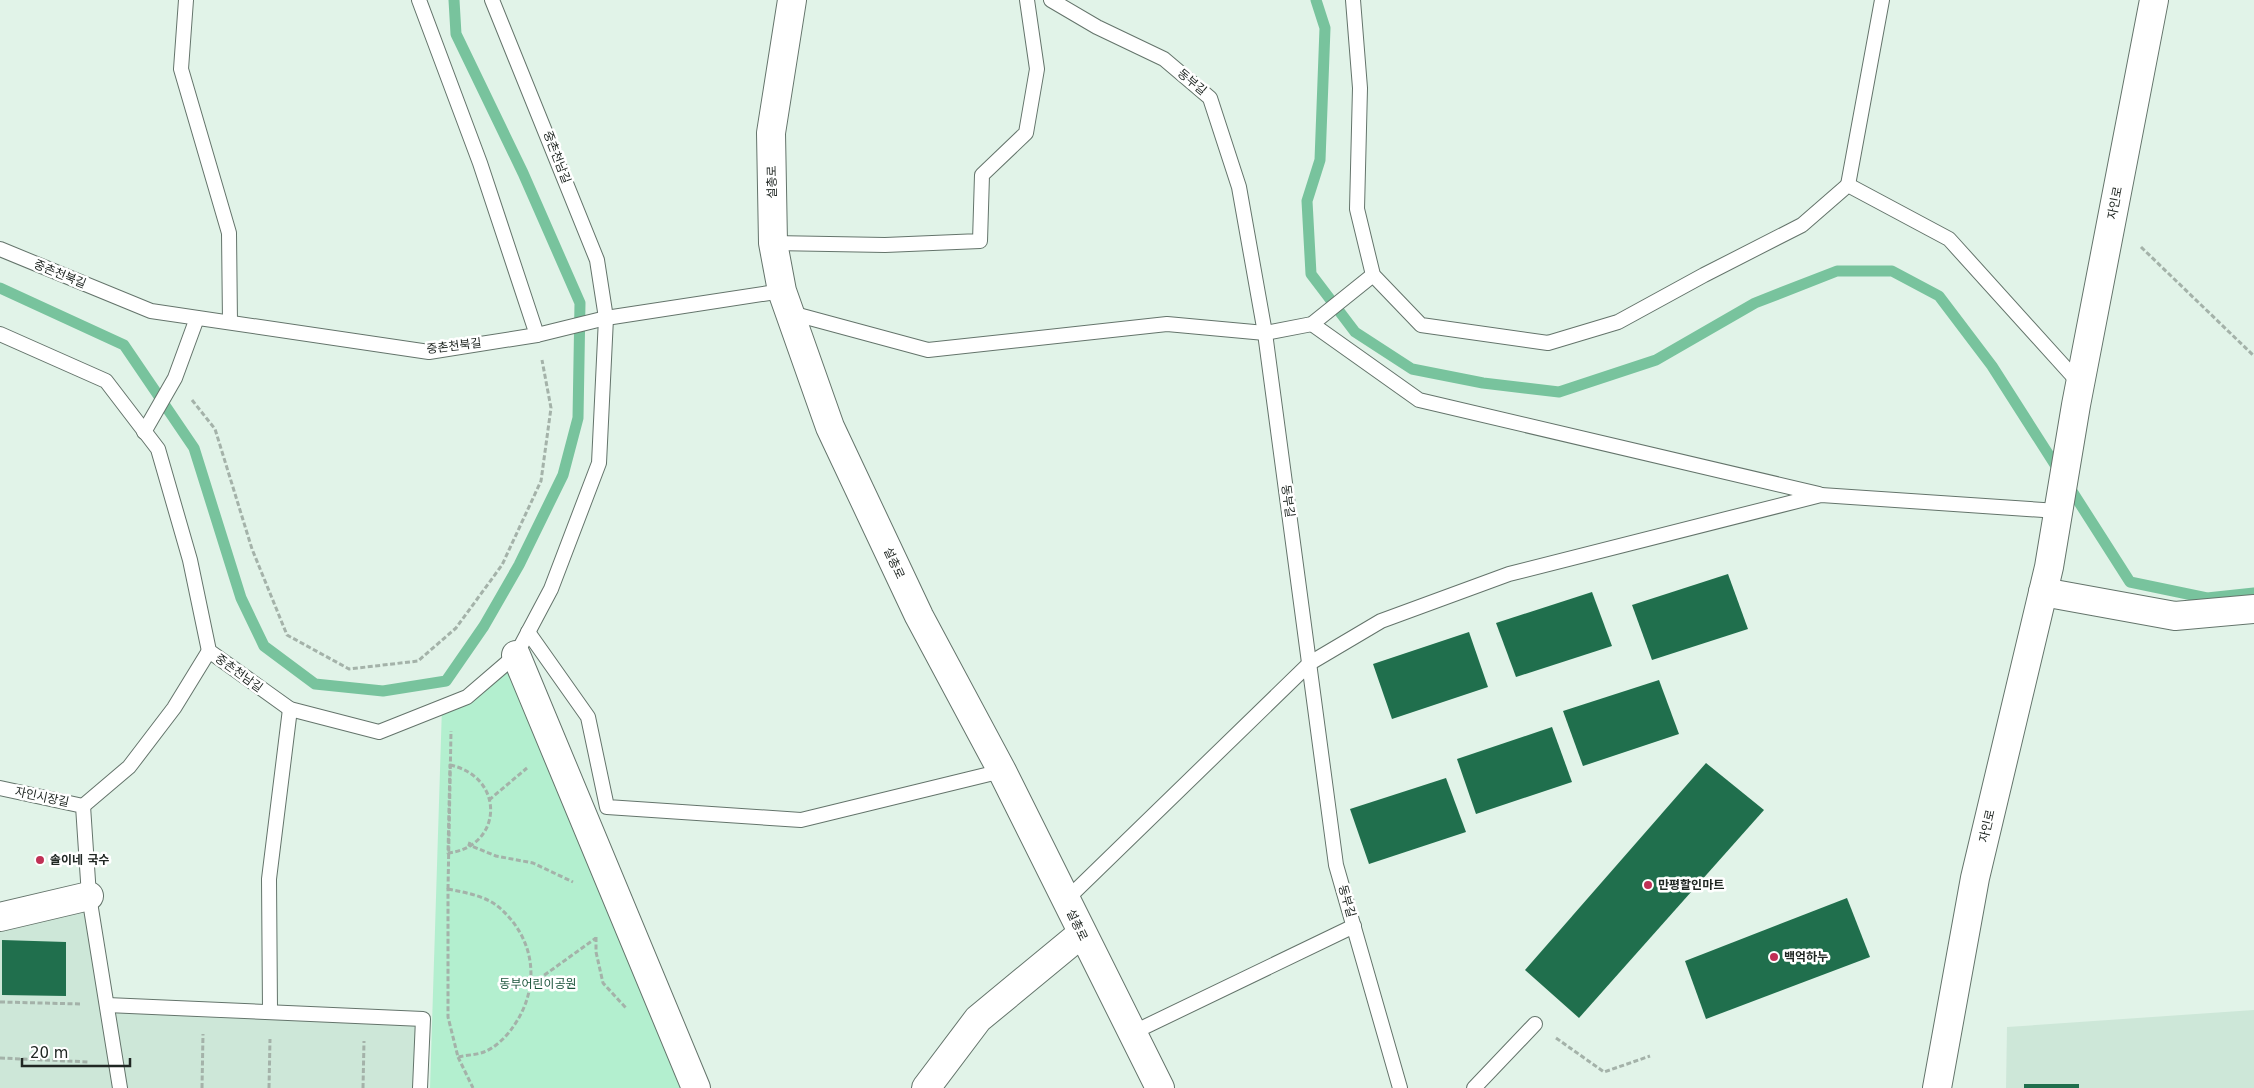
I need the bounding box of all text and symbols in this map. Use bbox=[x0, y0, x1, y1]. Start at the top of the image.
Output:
street label: 동부길 bbox=[1175, 66, 1209, 98]
street label: 중촌천남길 bbox=[541, 129, 573, 185]
street label: 설총로 bbox=[765, 165, 779, 199]
street label: 자인로 bbox=[2105, 185, 2125, 221]
street label: 중촌천북길 bbox=[32, 257, 88, 291]
street label: 중촌천북길 bbox=[426, 336, 482, 356]
street label: 동부길 bbox=[1279, 484, 1297, 518]
street label: 설총로 bbox=[881, 545, 907, 581]
street label: 중촌천남길 bbox=[213, 651, 265, 695]
street label: 자인시장길 bbox=[14, 784, 70, 810]
street label: 자인로 bbox=[1976, 808, 1998, 844]
place label: 솔이네 국수 bbox=[50, 853, 109, 867]
marker: 솔이네 국수 bbox=[34, 854, 46, 866]
place label: 만평할인마트 bbox=[1658, 878, 1724, 892]
marker: 만평할인마트 bbox=[1642, 879, 1654, 891]
street label: 동부길 bbox=[1336, 883, 1358, 919]
street label: 설총로 bbox=[1063, 907, 1091, 943]
place label: 백억하누 bbox=[1784, 950, 1828, 964]
marker: 백억하누 bbox=[1768, 951, 1780, 963]
park label: 동부어린이공원 bbox=[499, 977, 577, 991]
scale bar bbox=[22, 1036, 130, 1068]
text: 20 m bbox=[30, 1044, 68, 1062]

